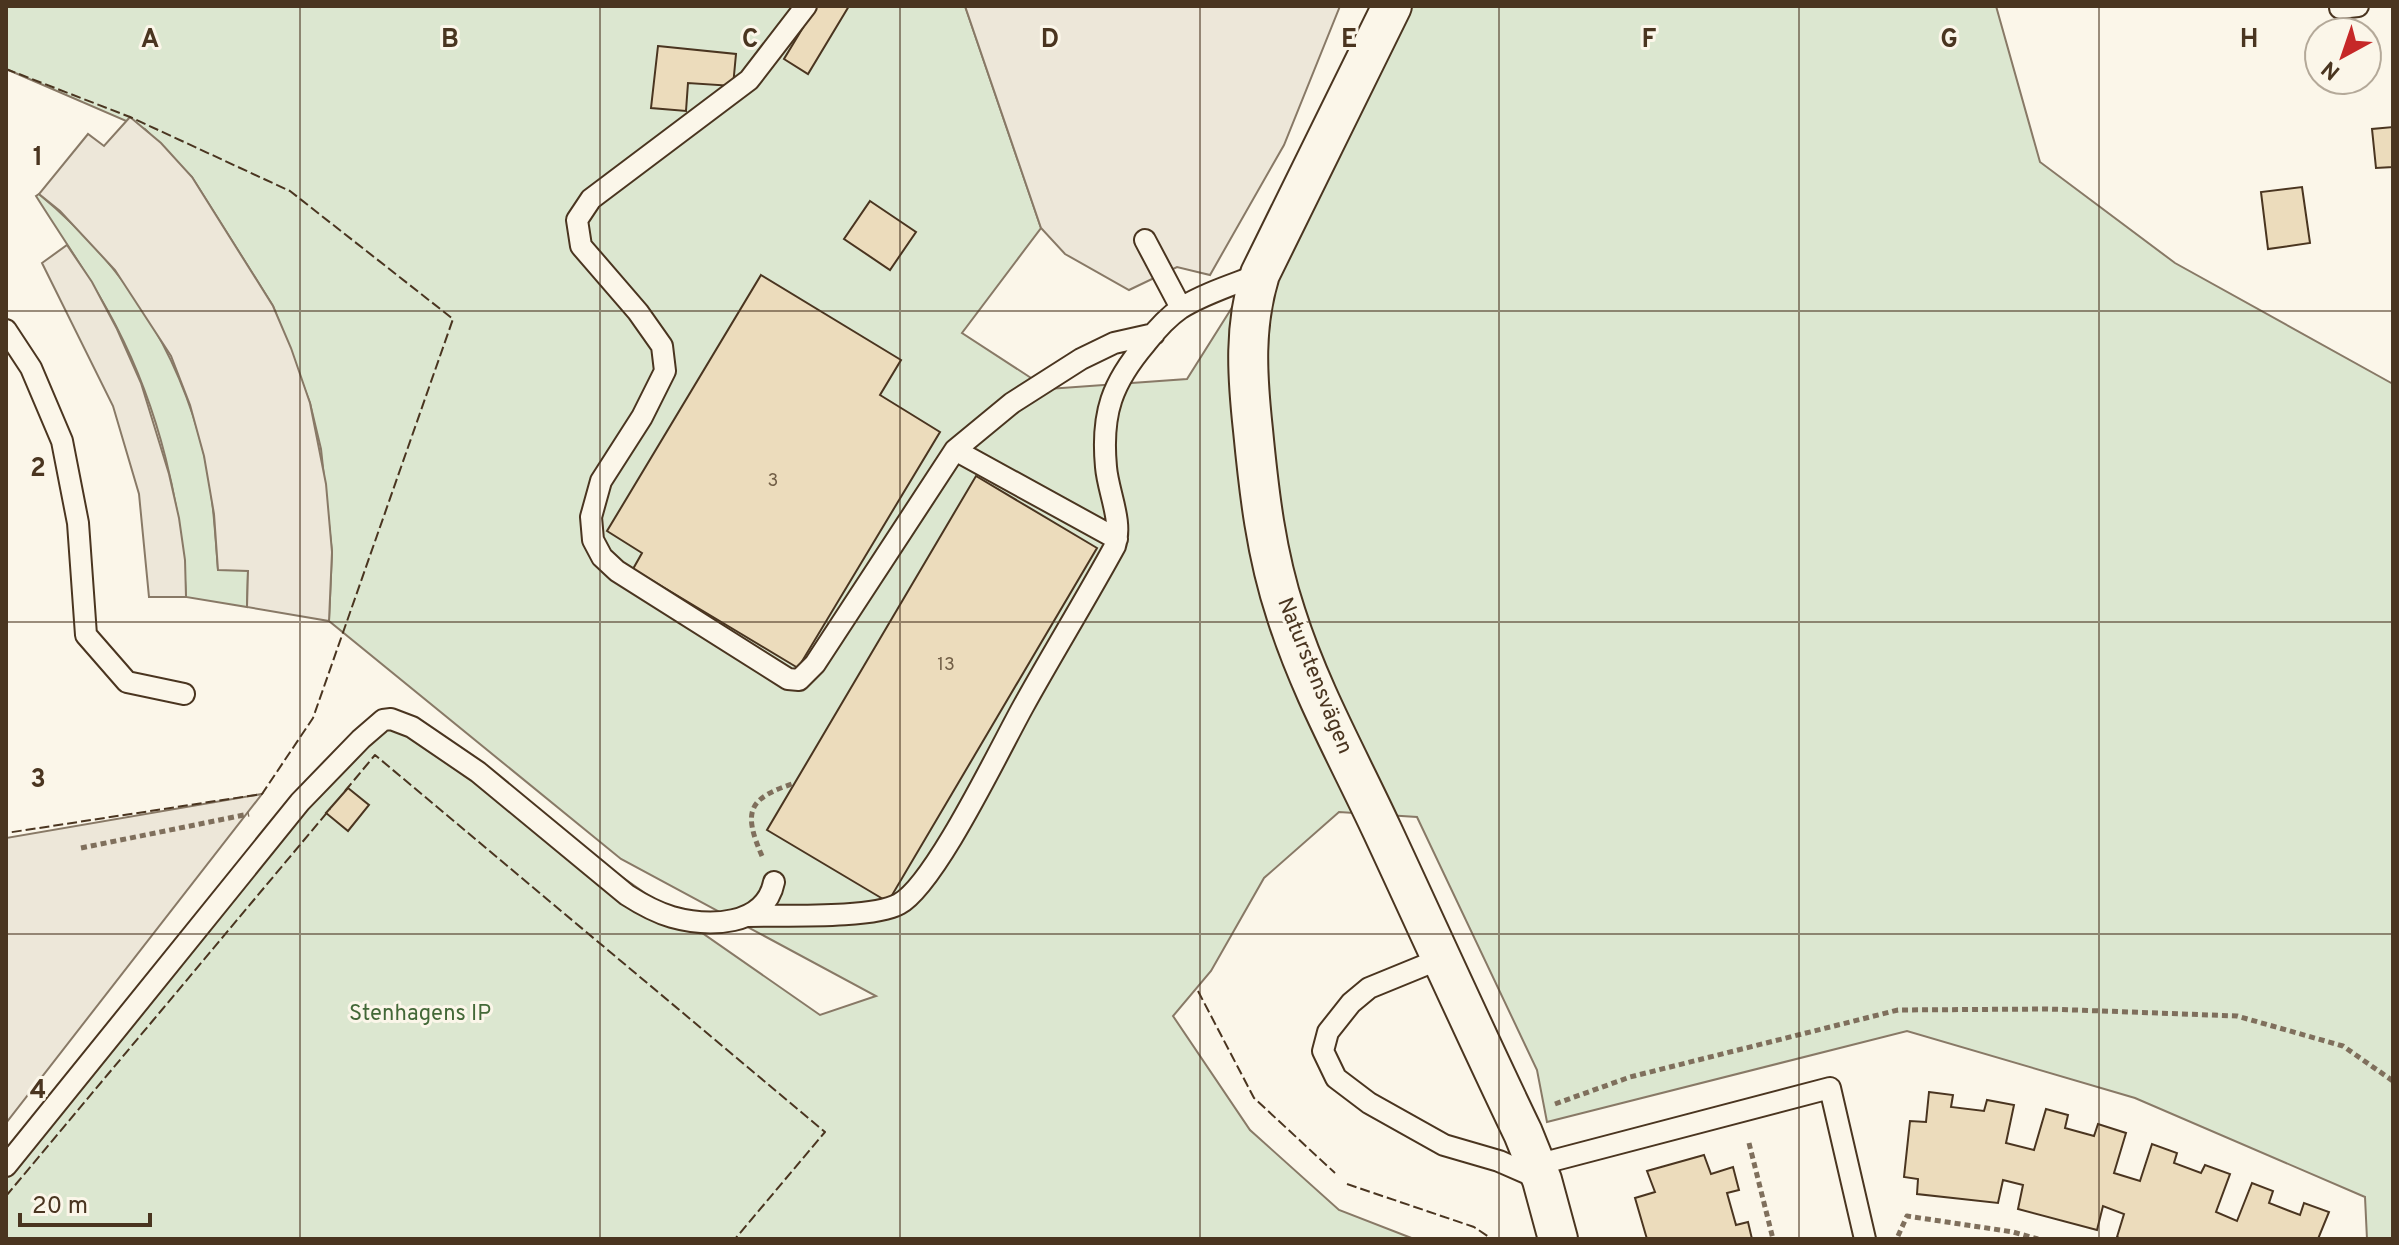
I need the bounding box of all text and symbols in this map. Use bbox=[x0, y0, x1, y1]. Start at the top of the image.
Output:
north arrow bbox=[2303, 16, 2383, 96]
text: A bbox=[141, 24, 159, 57]
text: B bbox=[441, 24, 459, 57]
text: C bbox=[742, 24, 758, 57]
text: D bbox=[1041, 24, 1059, 57]
text: E bbox=[1341, 24, 1357, 57]
text: F bbox=[1642, 24, 1657, 57]
text: G bbox=[1940, 24, 1958, 57]
text: H bbox=[2240, 24, 2258, 57]
text: N bbox=[2317, 54, 2346, 85]
text: 1 bbox=[33, 142, 43, 175]
text: 2 bbox=[30, 453, 46, 486]
house number: 3 bbox=[768, 470, 778, 493]
street label: Naturstensvägen bbox=[1270, 594, 1358, 758]
house number: 13 bbox=[937, 654, 955, 677]
text: 3 bbox=[30, 764, 46, 797]
park label: Stenhagens IP bbox=[349, 1001, 491, 1028]
text: 4 bbox=[30, 1075, 46, 1108]
scale bar bbox=[20, 1177, 150, 1227]
text: 20 m bbox=[32, 1192, 88, 1222]

